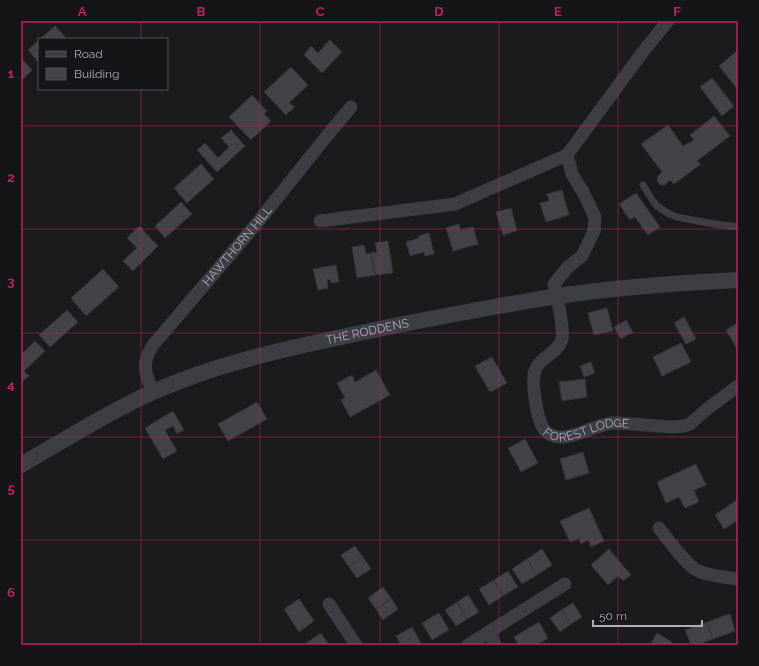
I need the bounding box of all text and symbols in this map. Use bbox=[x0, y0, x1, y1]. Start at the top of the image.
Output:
text: A bbox=[78, 4, 87, 19]
text: B bbox=[197, 4, 206, 19]
text: C bbox=[316, 4, 325, 19]
text: D bbox=[434, 4, 444, 19]
text: E bbox=[554, 4, 562, 19]
text: F bbox=[673, 4, 681, 19]
legend bbox=[38, 38, 168, 90]
text: Road bbox=[74, 47, 103, 61]
text: 1 bbox=[8, 66, 15, 81]
text: Building bbox=[74, 67, 120, 81]
text: 2 bbox=[7, 170, 15, 185]
street label: HAWTHORN HILL bbox=[200, 203, 275, 289]
text: 3 bbox=[7, 274, 15, 289]
street label: THE RODDENS bbox=[325, 316, 410, 347]
text: 4 bbox=[7, 377, 15, 392]
street label: FOREST LODGE bbox=[540, 416, 630, 444]
text: 5 bbox=[7, 481, 15, 496]
text: 6 bbox=[7, 585, 15, 600]
scale bar bbox=[593, 602, 702, 628]
text: 50 m bbox=[599, 609, 627, 623]

